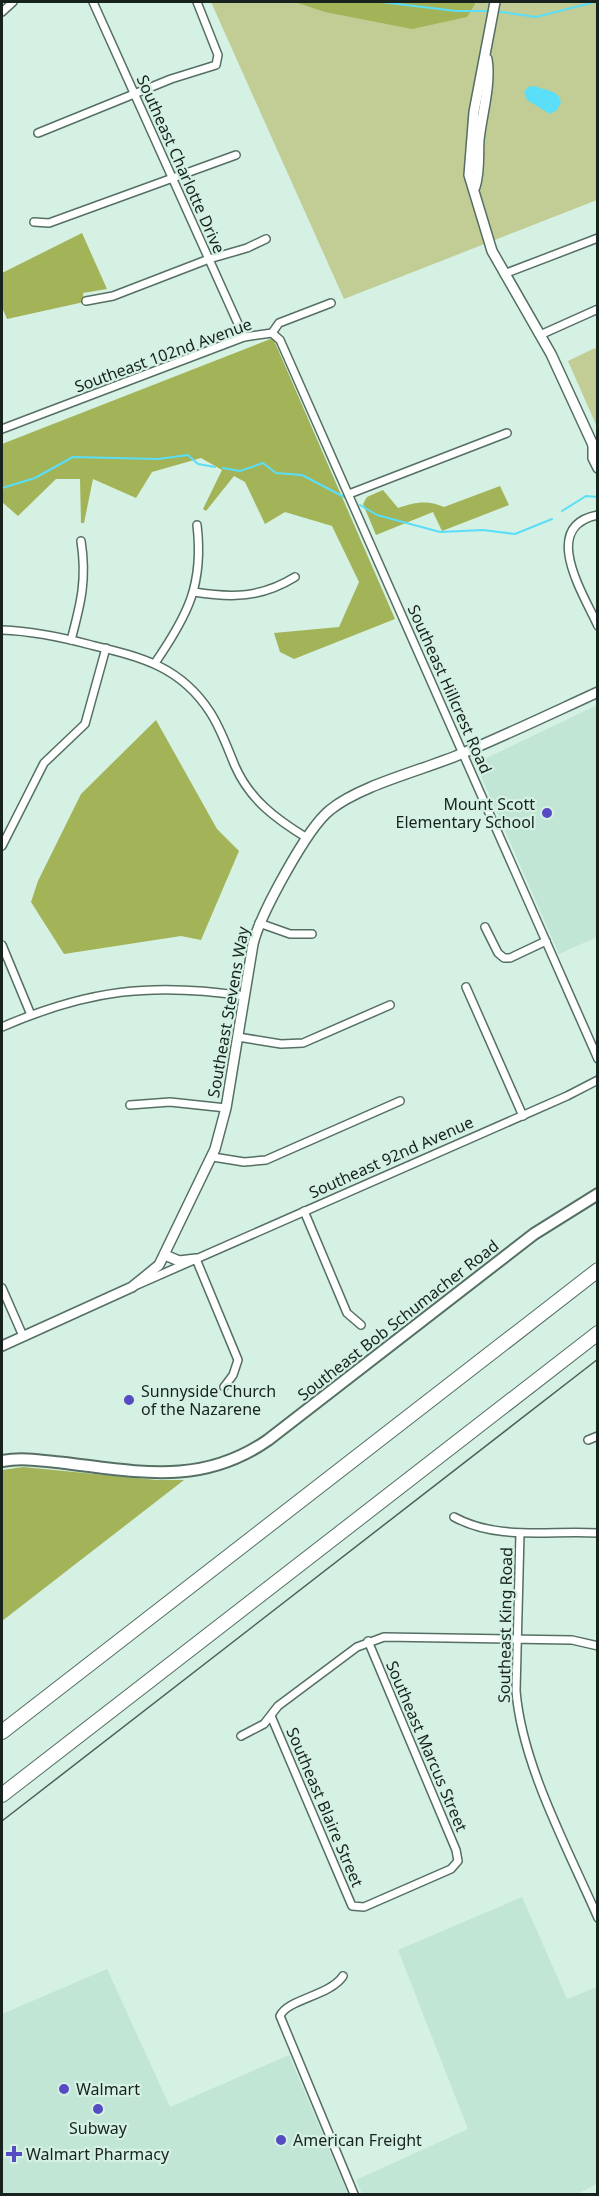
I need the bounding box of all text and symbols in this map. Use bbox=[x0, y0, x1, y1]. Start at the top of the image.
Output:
street label: Southeast Charlotte Drive bbox=[132, 71, 230, 257]
street label: Southeast 102nd Avenue bbox=[71, 313, 255, 397]
street label: Southeast Hillcrest Road bbox=[403, 601, 497, 777]
place label: Mount Scott Elementary School bbox=[396, 793, 535, 833]
marker: Mount Scott Elementary School bbox=[540, 806, 554, 820]
street label: Southeast Stevens Way bbox=[202, 924, 254, 1099]
street label: Southeast 92nd Avenue bbox=[305, 1111, 477, 1203]
street label: Southeast Bob Schumacher Road bbox=[293, 1234, 503, 1406]
place label: Sunnyside Church of the Nazarene bbox=[141, 1380, 276, 1420]
marker: Sunnyside Church of the Nazarene bbox=[122, 1393, 136, 1407]
street label: Southeast King Road bbox=[493, 1547, 517, 1703]
street label: Southeast Marcus Street bbox=[381, 1657, 473, 1835]
street label: Southeast Blaire Street bbox=[281, 1724, 369, 1890]
place label: Walmart bbox=[76, 2078, 140, 2100]
marker: Walmart bbox=[57, 2082, 71, 2096]
marker: Subway bbox=[91, 2102, 105, 2116]
place label: Subway bbox=[69, 2117, 128, 2139]
place label: American Freight bbox=[293, 2129, 422, 2151]
marker: American Freight bbox=[274, 2133, 288, 2147]
place label: Walmart Pharmacy bbox=[26, 2143, 170, 2165]
marker: Walmart Pharmacy bbox=[7, 2147, 21, 2161]

